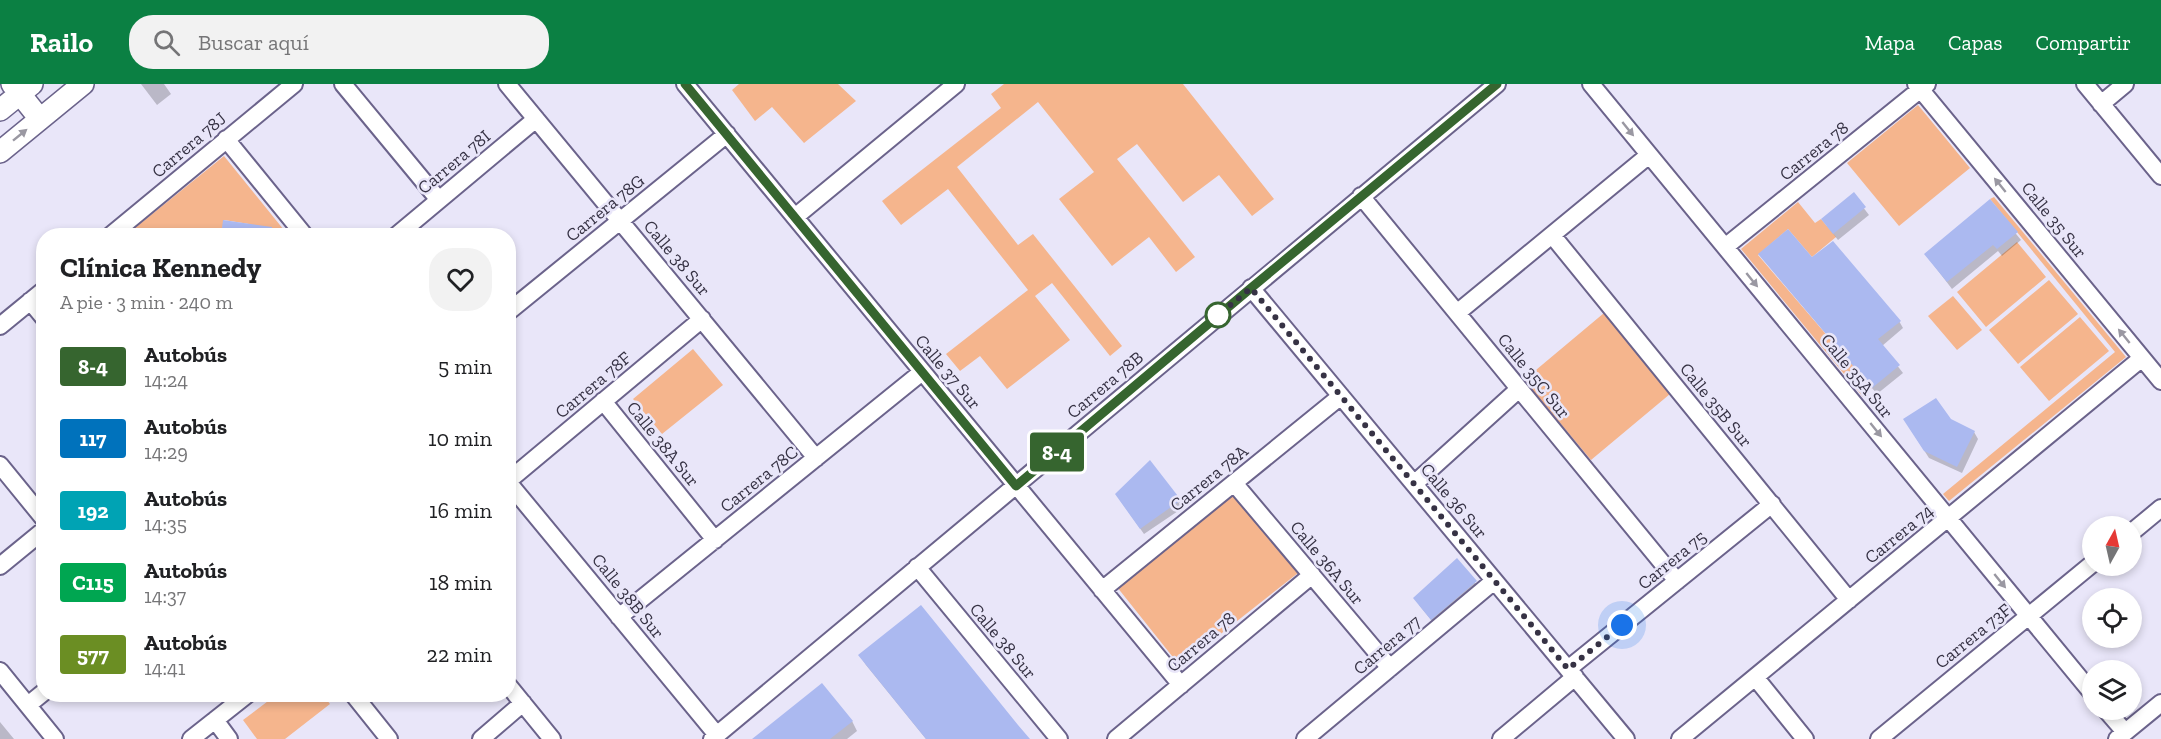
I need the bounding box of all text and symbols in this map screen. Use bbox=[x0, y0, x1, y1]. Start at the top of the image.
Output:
search box bbox=[129, 15, 549, 69]
text: Railo bbox=[30, 26, 93, 59]
icon: search bbox=[150, 26, 183, 59]
text: Buscar aquí bbox=[198, 29, 309, 56]
text: Mapa bbox=[1865, 30, 1915, 55]
text: Capas bbox=[1948, 30, 2003, 55]
text: Compartir bbox=[2036, 30, 2131, 55]
street label: Carrera 78J bbox=[147, 107, 231, 183]
street label: Carrera 78 bbox=[1775, 117, 1853, 185]
one-way arrow bbox=[1622, 121, 1635, 137]
street label: Carrera 78I bbox=[413, 125, 495, 199]
one-way arrow bbox=[12, 129, 28, 142]
street label: Carrera 78G bbox=[561, 170, 649, 246]
one-way arrow bbox=[1993, 177, 2006, 193]
street label: Calle 35 Sur bbox=[2017, 177, 2091, 263]
street label: Calle 38 Sur bbox=[639, 216, 715, 300]
button: heart bbox=[429, 248, 492, 311]
text: Clínica Kennedy bbox=[60, 251, 261, 284]
one-way arrow bbox=[1745, 272, 1758, 287]
text: A pie · 3 min · 240 m bbox=[60, 290, 233, 314]
unlabelled marker bbox=[1205, 302, 1231, 328]
one-way arrow bbox=[2117, 328, 2130, 344]
street label: Calle 35C Sur bbox=[1493, 329, 1575, 423]
street label: Calle 35A Sur bbox=[1816, 329, 1898, 423]
street label: Calle 37 Sur bbox=[910, 330, 986, 414]
text: Autobús bbox=[144, 341, 227, 368]
street label: Carrera 78F bbox=[551, 347, 635, 423]
street label: Carrera 78B bbox=[1062, 347, 1148, 423]
text: 5 min bbox=[438, 353, 492, 380]
text: 8-4 bbox=[78, 354, 108, 379]
street label: Calle 35B Sur bbox=[1675, 358, 1757, 452]
text: 14:24 bbox=[144, 368, 188, 392]
street label: Calle 38A Sur bbox=[622, 397, 704, 491]
text: Autobús bbox=[144, 413, 227, 440]
one-way arrow bbox=[1869, 422, 1882, 437]
text: 10 min bbox=[428, 425, 492, 452]
text: 117 bbox=[80, 426, 106, 451]
line badge: 8-4 bbox=[1022, 432, 1092, 472]
text: 14:29 bbox=[144, 440, 188, 464]
text: 8-4 bbox=[1042, 440, 1072, 465]
street label: Carrera 78A bbox=[1166, 440, 1253, 516]
street label: Carrera 78C bbox=[716, 441, 802, 517]
street label: Calle 36 Sur bbox=[1416, 459, 1492, 543]
text: Autobús bbox=[144, 485, 227, 512]
text: 16 min bbox=[429, 497, 492, 524]
text: 192 bbox=[78, 498, 109, 523]
street label: Carrera 74 bbox=[1860, 499, 1938, 568]
text: 14:35 bbox=[144, 512, 187, 536]
street label: Calle 36A Sur bbox=[1285, 516, 1369, 610]
north arrow bbox=[2082, 516, 2142, 576]
map controls bbox=[2082, 516, 2142, 720]
street label: Carrera 75 bbox=[1633, 526, 1711, 594]
street label: Calle 38B Sur bbox=[587, 549, 669, 643]
text: Autobús bbox=[144, 557, 227, 584]
text: 18 min bbox=[429, 569, 492, 596]
text: C115 bbox=[72, 570, 114, 595]
one-way arrow bbox=[1993, 573, 2006, 588]
text: 14:37 bbox=[144, 584, 186, 608]
button: locate bbox=[2082, 588, 2142, 648]
street label: Calle 38 Sur bbox=[965, 599, 1041, 683]
street label: Carrera 73F bbox=[1930, 599, 2016, 673]
street label: Carrera 78 bbox=[1162, 607, 1240, 677]
street label: Carrera 77 bbox=[1349, 610, 1426, 680]
your location bbox=[1607, 610, 1637, 640]
text: Autobús bbox=[144, 629, 227, 656]
text: 22 min bbox=[427, 641, 492, 668]
text: 577 bbox=[77, 642, 109, 667]
text: 14:41 bbox=[144, 656, 185, 680]
button: layers bbox=[2082, 660, 2142, 720]

